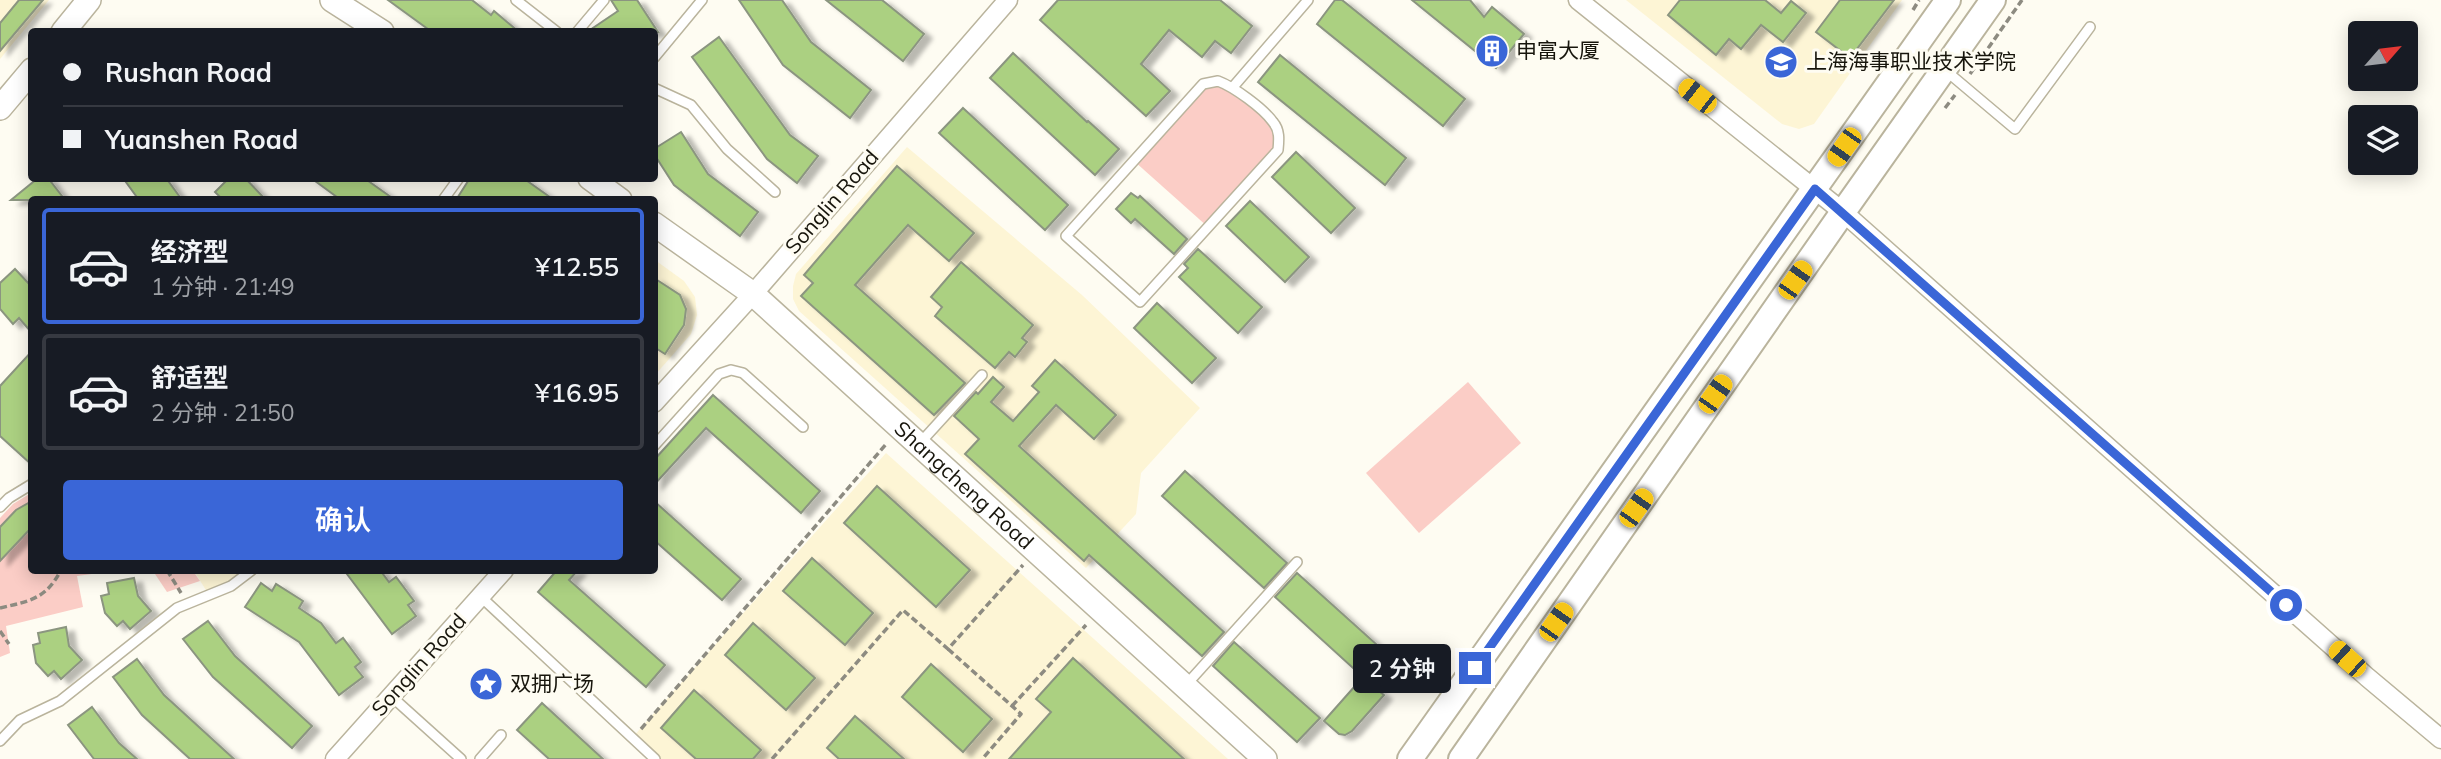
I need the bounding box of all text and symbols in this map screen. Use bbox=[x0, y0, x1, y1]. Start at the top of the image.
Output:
north arrow bbox=[2348, 21, 2418, 91]
map controls bbox=[2348, 21, 2418, 175]
building icon: 申富大厦 bbox=[1473, 32, 1511, 70]
place label: 申富大厦 bbox=[1516, 37, 1600, 63]
school or university icon: 上海海事职业技术学院 bbox=[1762, 43, 1800, 81]
place label: 上海海事职业技术学院 bbox=[1806, 48, 2016, 74]
text: Rushan Road bbox=[105, 56, 272, 89]
car bbox=[1674, 75, 1721, 117]
button: layers bbox=[2348, 105, 2418, 175]
text: Yuanshen Road bbox=[105, 123, 298, 156]
car bbox=[1824, 124, 1865, 170]
street label: Songlin Road bbox=[779, 144, 883, 259]
icon: car bbox=[67, 235, 130, 298]
text: 经济型 bbox=[151, 235, 229, 268]
text: ¥12.55 bbox=[535, 250, 619, 283]
car bbox=[1775, 257, 1816, 303]
text: 1 分钟 · 21:49 bbox=[151, 272, 295, 301]
icon: car bbox=[67, 361, 130, 424]
text: 舒适型 bbox=[151, 361, 229, 394]
car bbox=[1695, 371, 1736, 417]
text: ¥16.95 bbox=[535, 376, 619, 409]
text: 2 分钟 · 21:50 bbox=[151, 398, 295, 427]
street label: Shangcheng Road bbox=[889, 415, 1040, 555]
button: 确认 bbox=[63, 480, 623, 560]
car bbox=[1616, 485, 1657, 531]
route start bbox=[2270, 589, 2302, 621]
car bbox=[1536, 599, 1577, 645]
street label: Songlin Road bbox=[365, 608, 471, 721]
car bbox=[2325, 637, 2370, 681]
callout: 2 分钟 bbox=[1352, 644, 1450, 692]
route end bbox=[1459, 652, 1491, 684]
text: 2 分钟 bbox=[1369, 654, 1435, 683]
place icon: 双拥广场 bbox=[467, 665, 505, 703]
place label: 双拥广场 bbox=[510, 670, 594, 696]

